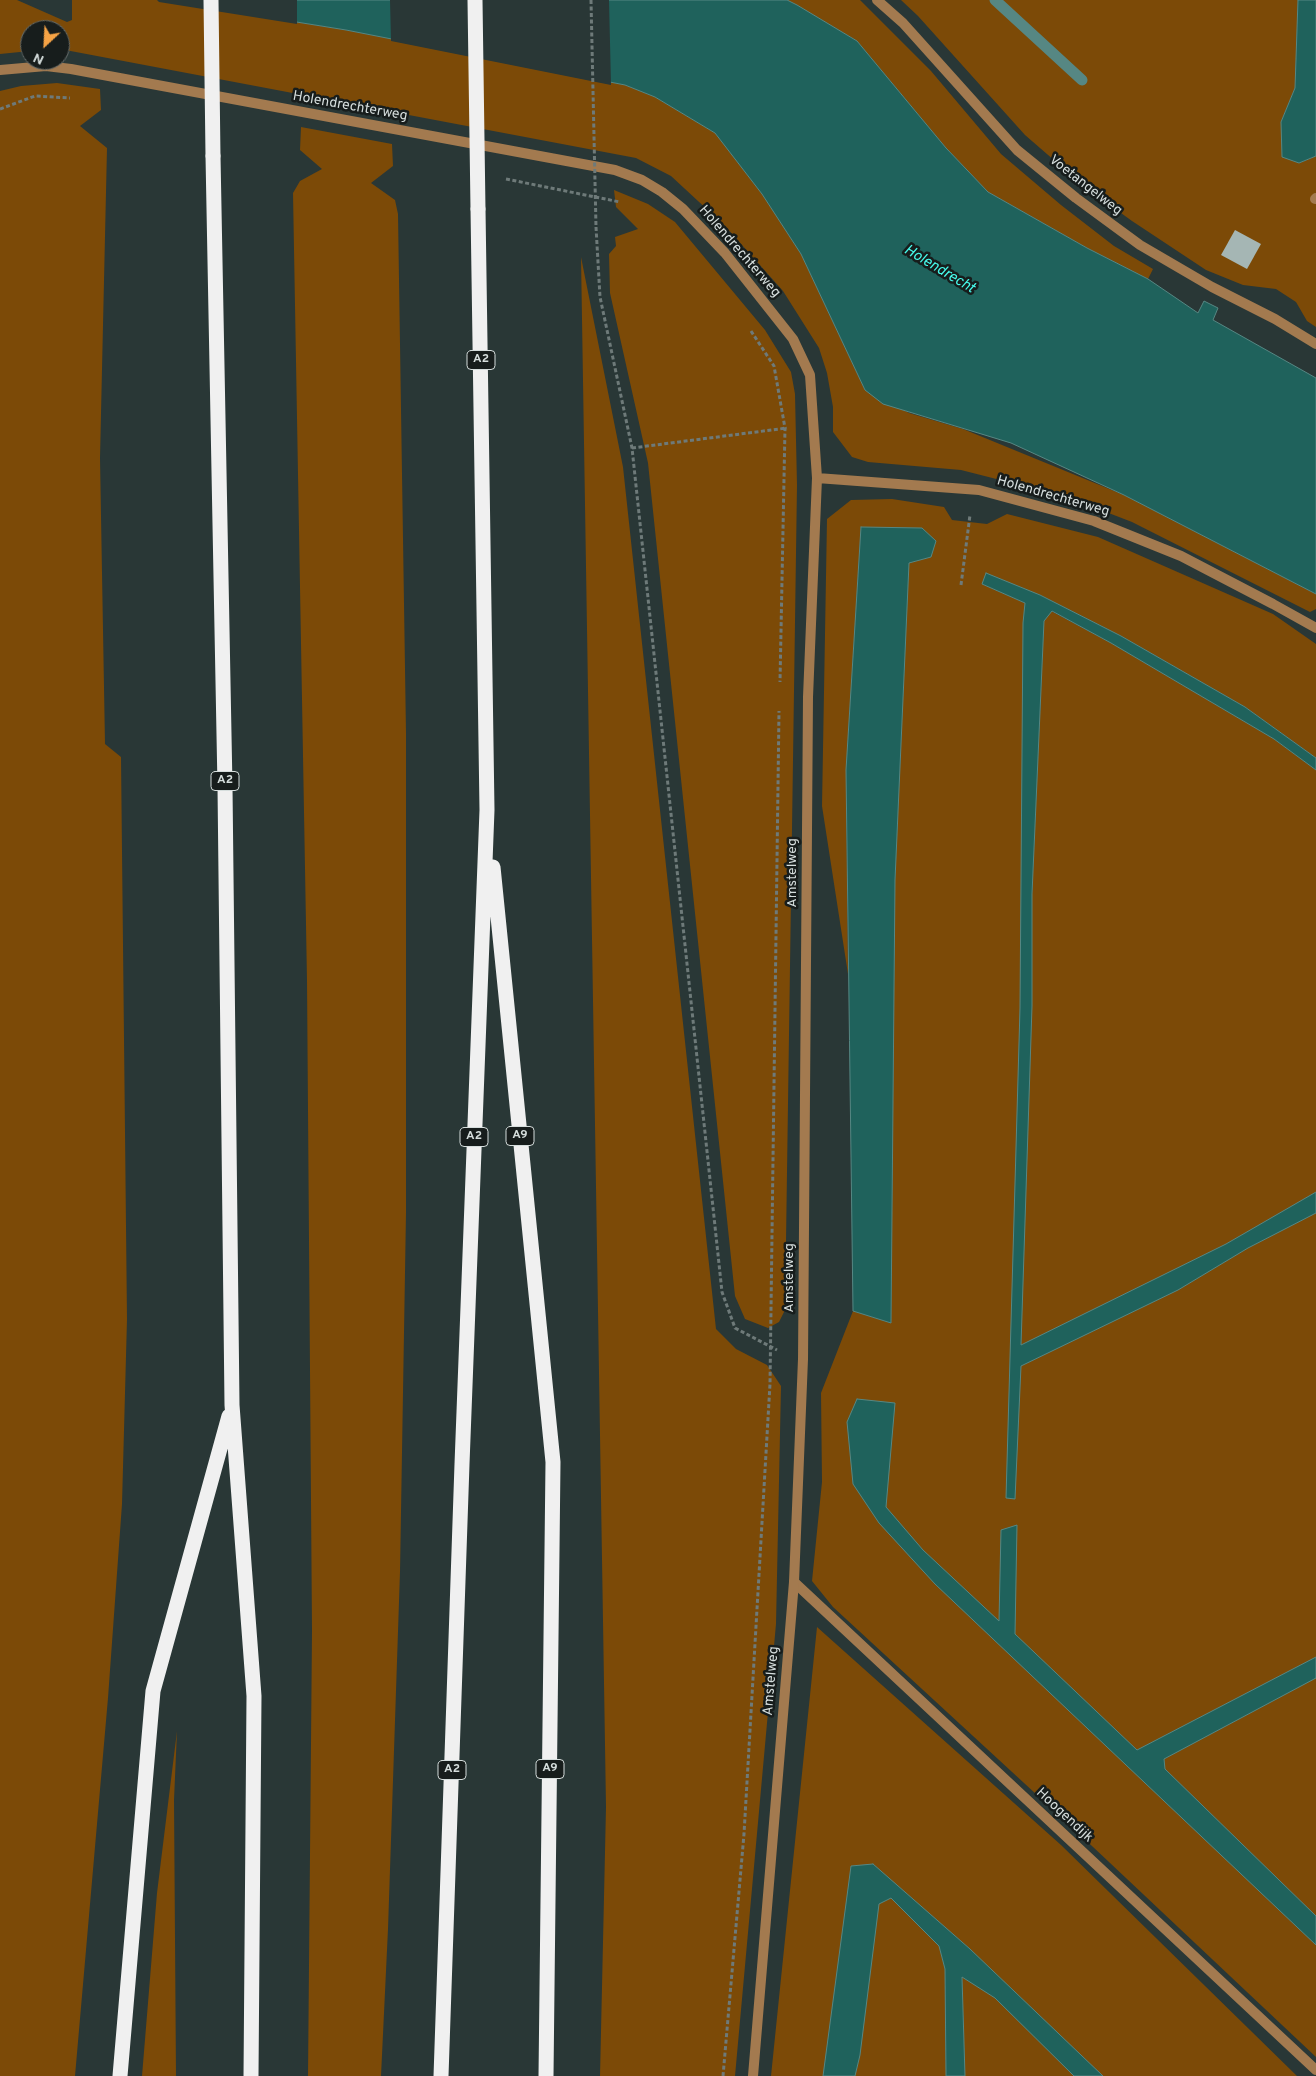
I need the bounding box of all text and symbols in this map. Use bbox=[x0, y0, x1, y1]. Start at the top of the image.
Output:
north arrow bbox=[20, 20, 70, 70]
text: N bbox=[31, 48, 47, 68]
street label: Holendrechterweg bbox=[291, 89, 409, 125]
street label: Voetangelweg bbox=[1045, 152, 1125, 220]
street label: Holendrechterweg bbox=[695, 203, 783, 301]
water label: Holendrecht bbox=[900, 242, 978, 298]
road number: A2 bbox=[467, 350, 495, 370]
street label: Holendrechterweg bbox=[995, 473, 1111, 521]
road number: A2 bbox=[211, 771, 239, 790]
street label: Amstelweg bbox=[785, 838, 801, 908]
road number: A9 bbox=[506, 1126, 534, 1146]
road number: A2 bbox=[460, 1128, 488, 1146]
street label: Amstelweg bbox=[782, 1243, 798, 1313]
street label: Amstelweg bbox=[761, 1646, 783, 1716]
road number: A2 bbox=[438, 1760, 466, 1780]
road number: A9 bbox=[536, 1760, 564, 1778]
street label: Hoogendijk bbox=[1032, 1785, 1096, 1847]

